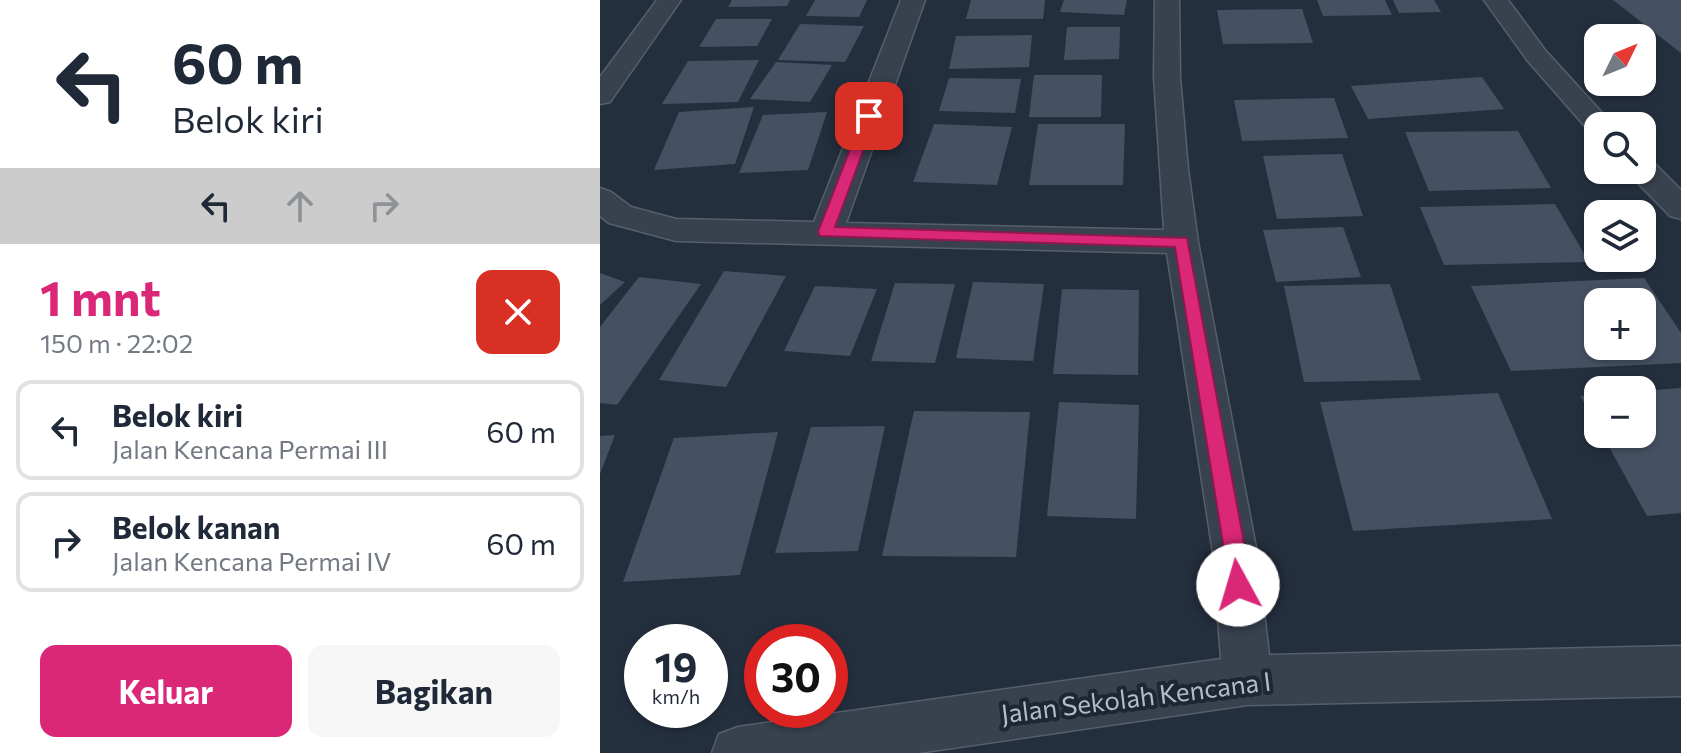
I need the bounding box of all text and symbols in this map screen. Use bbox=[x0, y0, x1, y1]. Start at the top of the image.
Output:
north arrow bbox=[1584, 24, 1656, 96]
map controls bbox=[1584, 24, 1656, 448]
text: 60 m bbox=[172, 27, 303, 96]
icon: left bbox=[40, 32, 144, 136]
pin bbox=[835, 82, 903, 150]
icon: arrive bbox=[847, 94, 891, 138]
text: Belok kiri bbox=[172, 96, 324, 140]
button: search bbox=[1584, 112, 1656, 184]
icon: left bbox=[194, 184, 238, 228]
icon: ahead bbox=[278, 184, 322, 228]
icon: right bbox=[362, 184, 406, 228]
button: layers bbox=[1584, 200, 1656, 272]
text: 1 mnt bbox=[40, 267, 161, 326]
button: close bbox=[476, 270, 560, 354]
button: + bbox=[1584, 288, 1656, 360]
text: 150 m · 22:02 bbox=[40, 327, 193, 358]
button: − bbox=[1584, 376, 1656, 448]
text: Belok kiri bbox=[112, 396, 243, 433]
icon: left bbox=[44, 408, 88, 452]
text: 60 m bbox=[486, 412, 556, 449]
text: Jalan Kencana Permai III bbox=[112, 433, 388, 464]
text: Belok kanan bbox=[112, 508, 280, 545]
icon: right bbox=[44, 520, 88, 564]
text: 60 m bbox=[486, 524, 556, 561]
position arrow bbox=[1196, 543, 1280, 627]
text: Jalan Kencana Permai IV bbox=[112, 545, 391, 576]
speed limit sign: 30 bbox=[744, 624, 848, 728]
text: 19 bbox=[655, 641, 697, 690]
button: Keluar bbox=[40, 645, 292, 737]
button: Bagikan bbox=[308, 645, 560, 737]
street label: Jalan Sekolah Kencana I bbox=[999, 665, 1273, 728]
text: km/h bbox=[652, 684, 700, 708]

